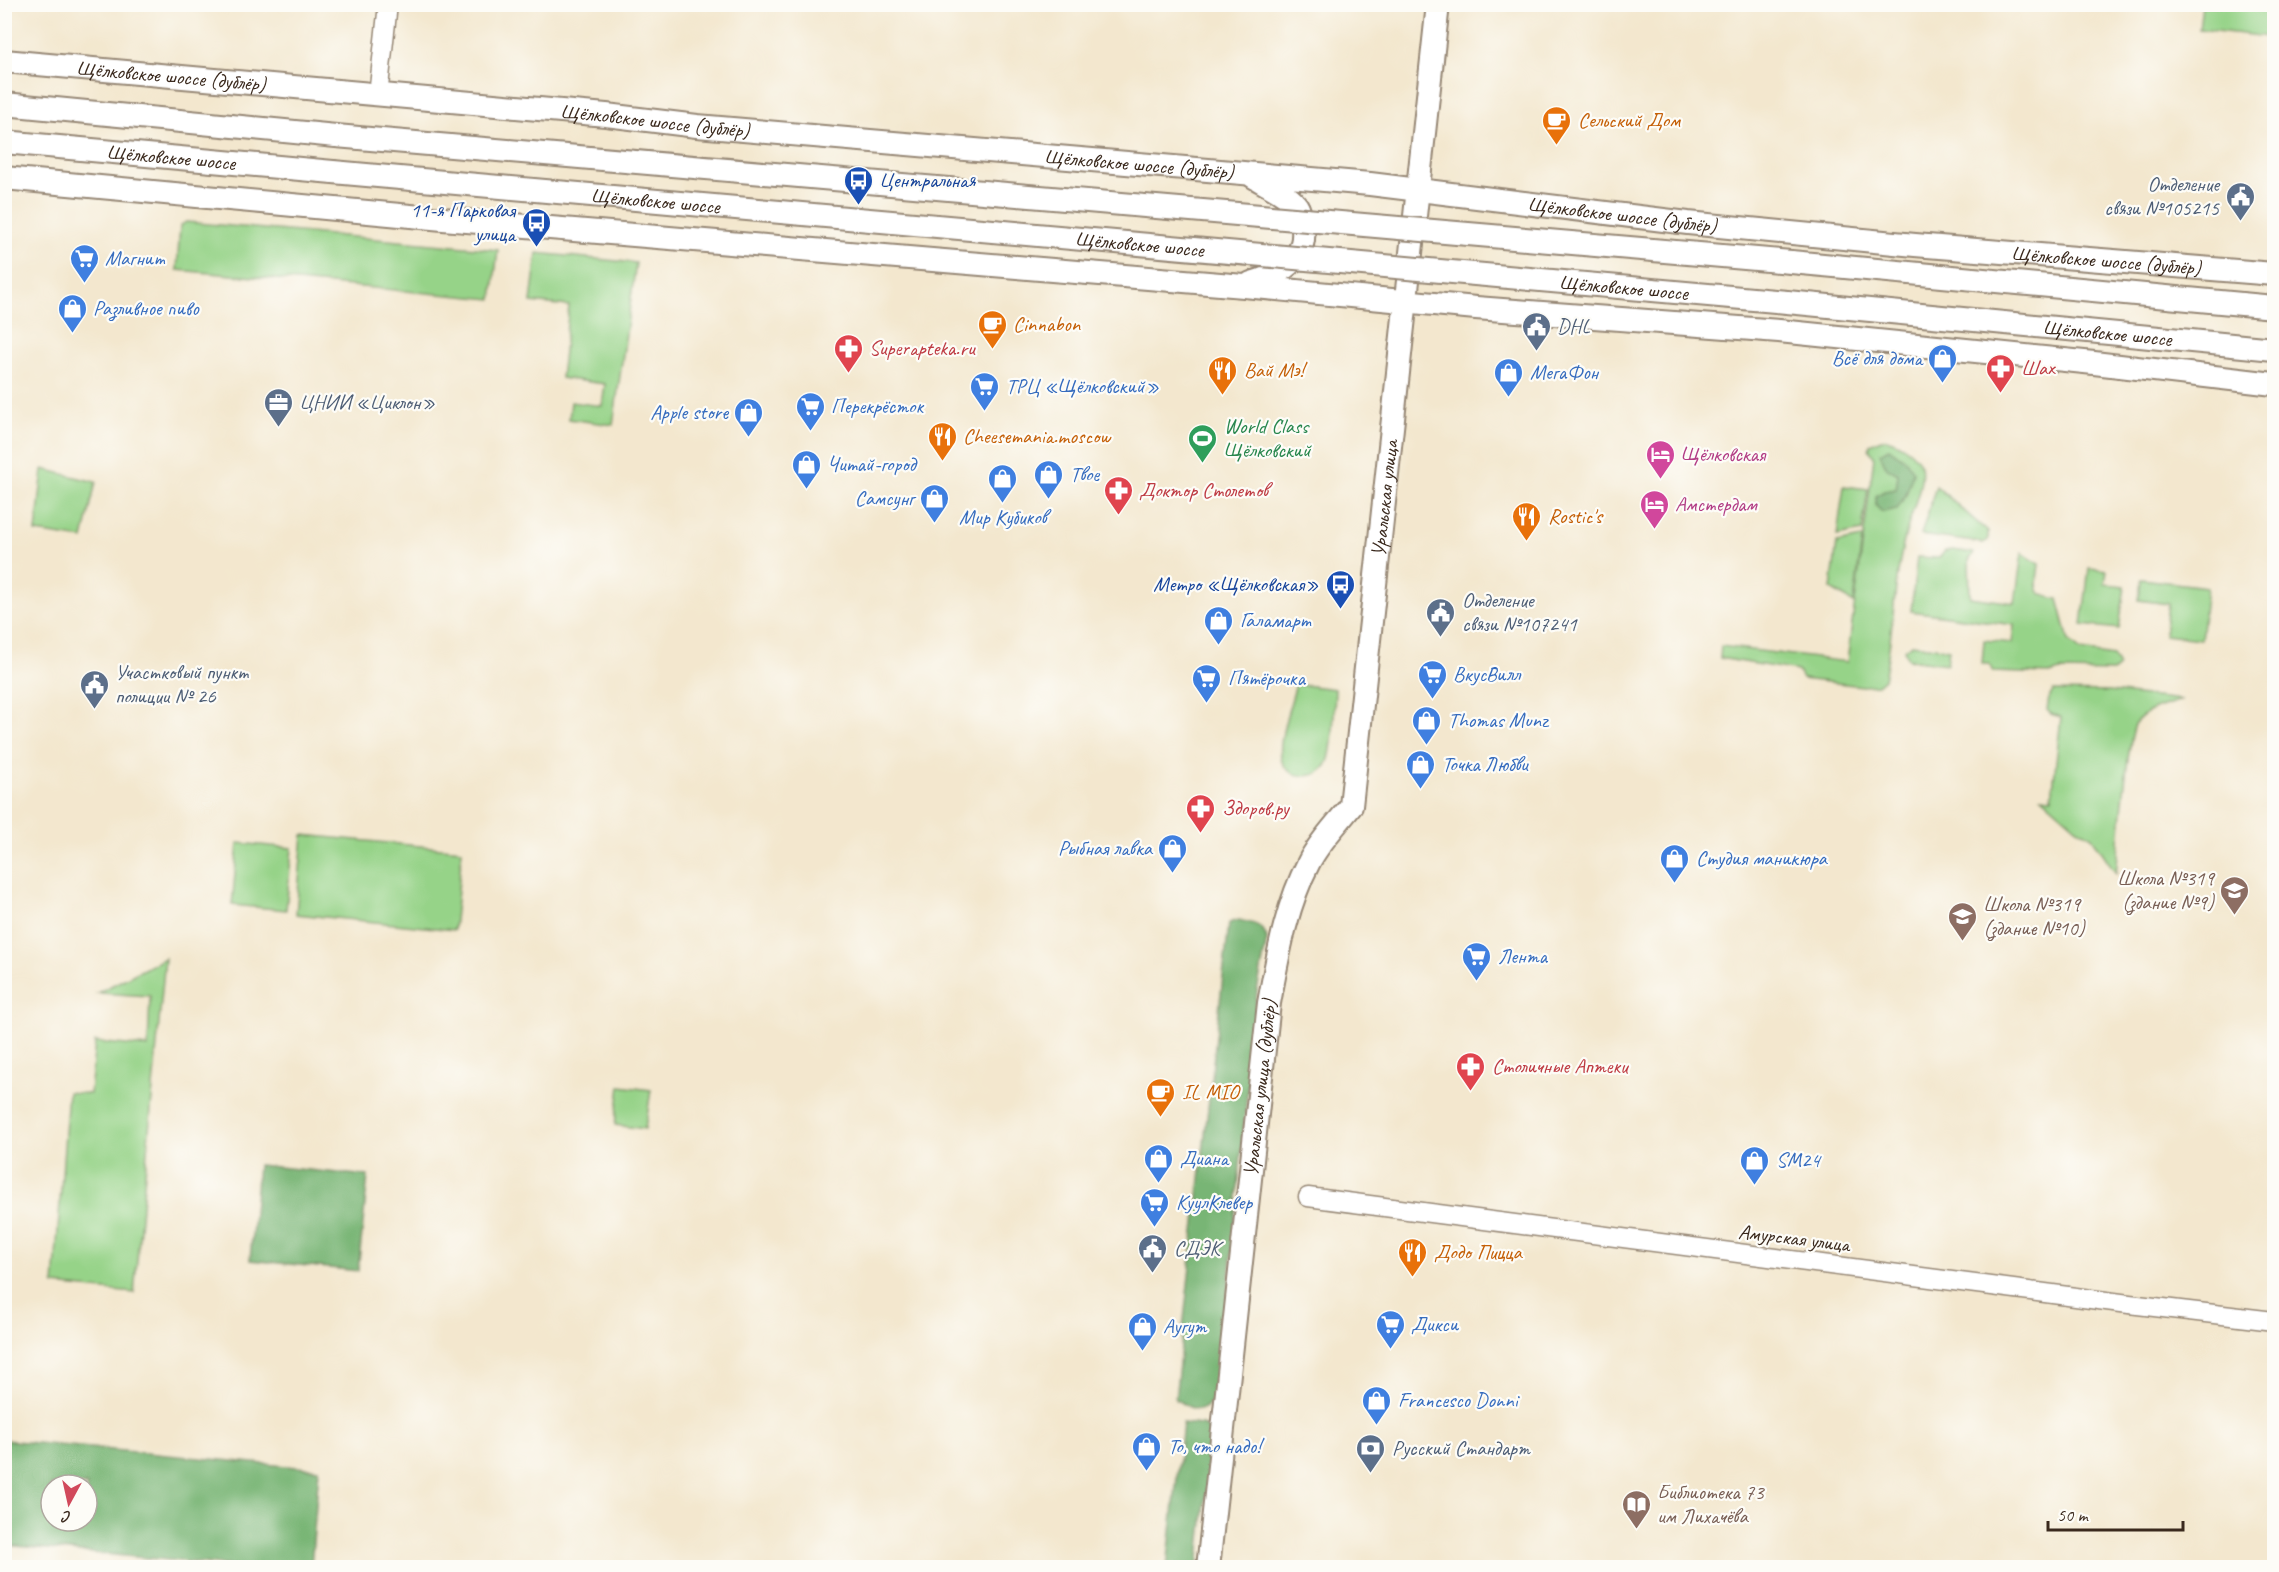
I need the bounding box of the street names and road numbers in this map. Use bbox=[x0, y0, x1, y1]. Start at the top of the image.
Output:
street label: Щёлковское шоссе (дублёр) bbox=[76, 55, 268, 98]
street label: Щёлковское шоссе (дублёр) bbox=[560, 98, 752, 144]
street label: Щёлковское шоссе bbox=[106, 138, 238, 176]
street label: Щёлковское шоссе (дублёр) bbox=[1044, 143, 1236, 185]
street label: Щёлковское шоссе bbox=[591, 182, 722, 220]
street label: Щёлковское шоссе (дублёр) bbox=[1527, 191, 1719, 239]
street label: Щёлковское шоссе bbox=[1075, 225, 1206, 263]
street label: Щёлковское шоссе (дублёр) bbox=[2011, 240, 2203, 281]
street label: Щёлковское шоссе bbox=[1559, 269, 1690, 306]
street label: Щёлковское шоссе bbox=[2042, 314, 2174, 352]
street label: Уральская улица bbox=[1365, 437, 1404, 558]
street label: Уральская улица (дублёр) bbox=[1237, 996, 1283, 1177]
street label: Амурская улица bbox=[1737, 1218, 1853, 1258]

